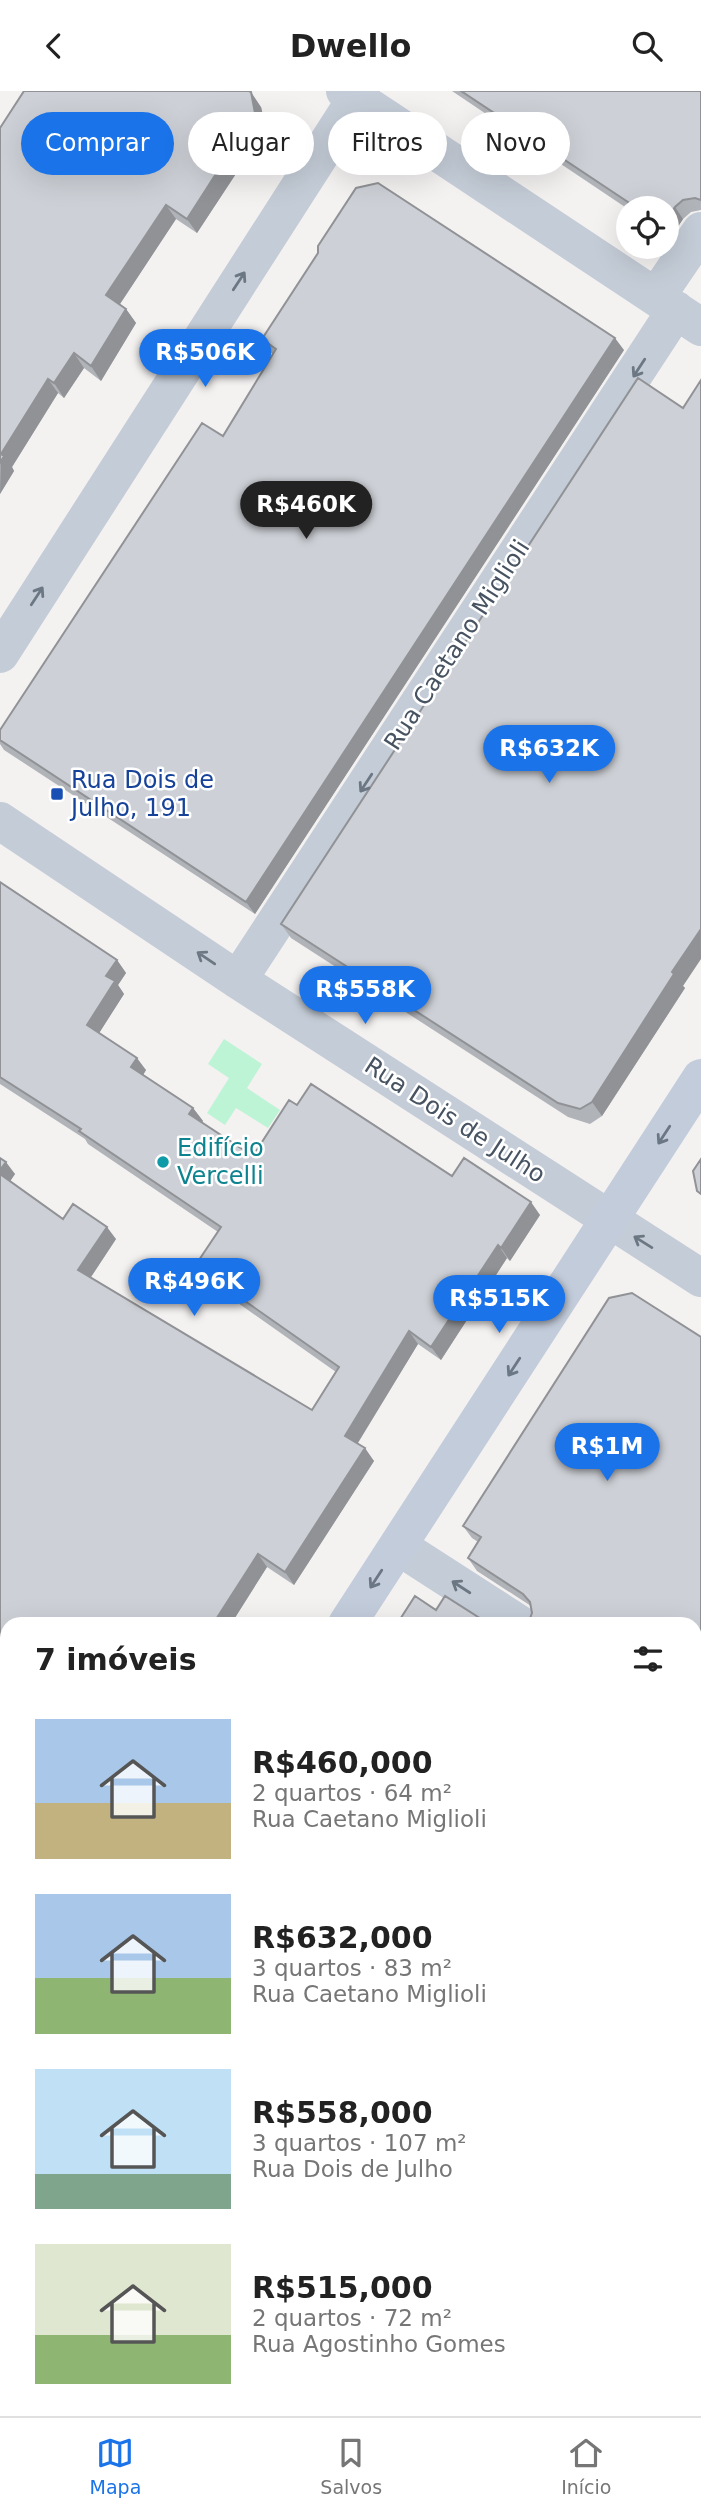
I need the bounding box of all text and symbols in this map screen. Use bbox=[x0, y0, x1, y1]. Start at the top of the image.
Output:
icon: back bbox=[35, 27, 73, 65]
text: Dwello bbox=[290, 27, 411, 65]
icon: search bbox=[628, 27, 666, 65]
chip: Comprar bbox=[21, 112, 174, 175]
chip: Alugar bbox=[188, 112, 314, 175]
chip: Filtros bbox=[328, 112, 447, 175]
chip: Novo bbox=[461, 112, 570, 175]
map controls bbox=[616, 196, 679, 259]
button: locate bbox=[616, 196, 679, 259]
one-way arrow bbox=[231, 272, 246, 291]
pin: R$506K bbox=[148, 329, 262, 389]
text: R$506K bbox=[155, 339, 255, 365]
one-way arrow bbox=[631, 357, 645, 377]
pin: R$460K bbox=[249, 482, 363, 541]
text: R$460K bbox=[256, 491, 356, 517]
street label: Rua Caetano Miglioli bbox=[379, 535, 535, 755]
one-way arrow bbox=[30, 587, 44, 607]
pin: R$632K bbox=[492, 725, 606, 785]
text: R$632K bbox=[499, 735, 599, 761]
place label: Rua Dois de Julho, 191 bbox=[69, 766, 214, 822]
one-way arrow bbox=[359, 773, 373, 792]
marker: Rua Dois de Julho, 191 bbox=[49, 786, 65, 802]
one-way arrow bbox=[196, 951, 216, 965]
pin: R$558K bbox=[308, 967, 422, 1026]
text: R$558K bbox=[315, 976, 415, 1002]
street label: Rua Dois de Julho bbox=[359, 1051, 551, 1189]
one-way arrow bbox=[656, 1125, 671, 1144]
place label: Edifício Vercelli bbox=[177, 1134, 264, 1190]
marker: Edifício Vercelli bbox=[155, 1154, 171, 1170]
one-way arrow bbox=[634, 1234, 654, 1248]
pin: R$496K bbox=[137, 1259, 251, 1318]
text: R$496K bbox=[144, 1268, 244, 1294]
pin: R$515K bbox=[442, 1275, 556, 1335]
text: R$515K bbox=[449, 1285, 549, 1311]
one-way arrow bbox=[506, 1357, 520, 1377]
pin: R$1M bbox=[566, 1423, 648, 1483]
text: R$1M bbox=[571, 1433, 643, 1459]
one-way arrow bbox=[369, 1568, 383, 1588]
one-way arrow bbox=[452, 1580, 472, 1594]
icon: filters bbox=[629, 1640, 667, 1678]
text: 7 imóveis bbox=[35, 1642, 197, 1677]
text: R$460,000 bbox=[252, 1745, 433, 1780]
icon: home bbox=[91, 1747, 175, 1831]
text: 2 quartos · 64 m² bbox=[252, 1780, 452, 1806]
text: Rua Caetano Miglioli bbox=[252, 1806, 487, 1832]
text: R$632,000 bbox=[252, 1920, 433, 1955]
icon: home bbox=[91, 1922, 175, 2006]
text: 3 quartos · 83 m² bbox=[252, 1955, 452, 1981]
text: Rua Caetano Miglioli bbox=[252, 1981, 487, 2007]
text: R$558,000 bbox=[252, 2095, 433, 2130]
icon: home bbox=[91, 2097, 175, 2181]
text: 3 quartos · 107 m² bbox=[252, 2130, 467, 2156]
text: Rua Dois de Julho bbox=[252, 2156, 453, 2182]
text: R$515,000 bbox=[252, 2270, 433, 2305]
icon: home bbox=[91, 2272, 175, 2356]
text: 2 quartos · 72 m² bbox=[252, 2305, 452, 2331]
text: Rua Agostinho Gomes bbox=[252, 2331, 506, 2357]
tab: Mapa bbox=[90, 2434, 141, 2498]
tab: Salvos bbox=[320, 2434, 382, 2498]
tab: Início bbox=[561, 2434, 611, 2498]

